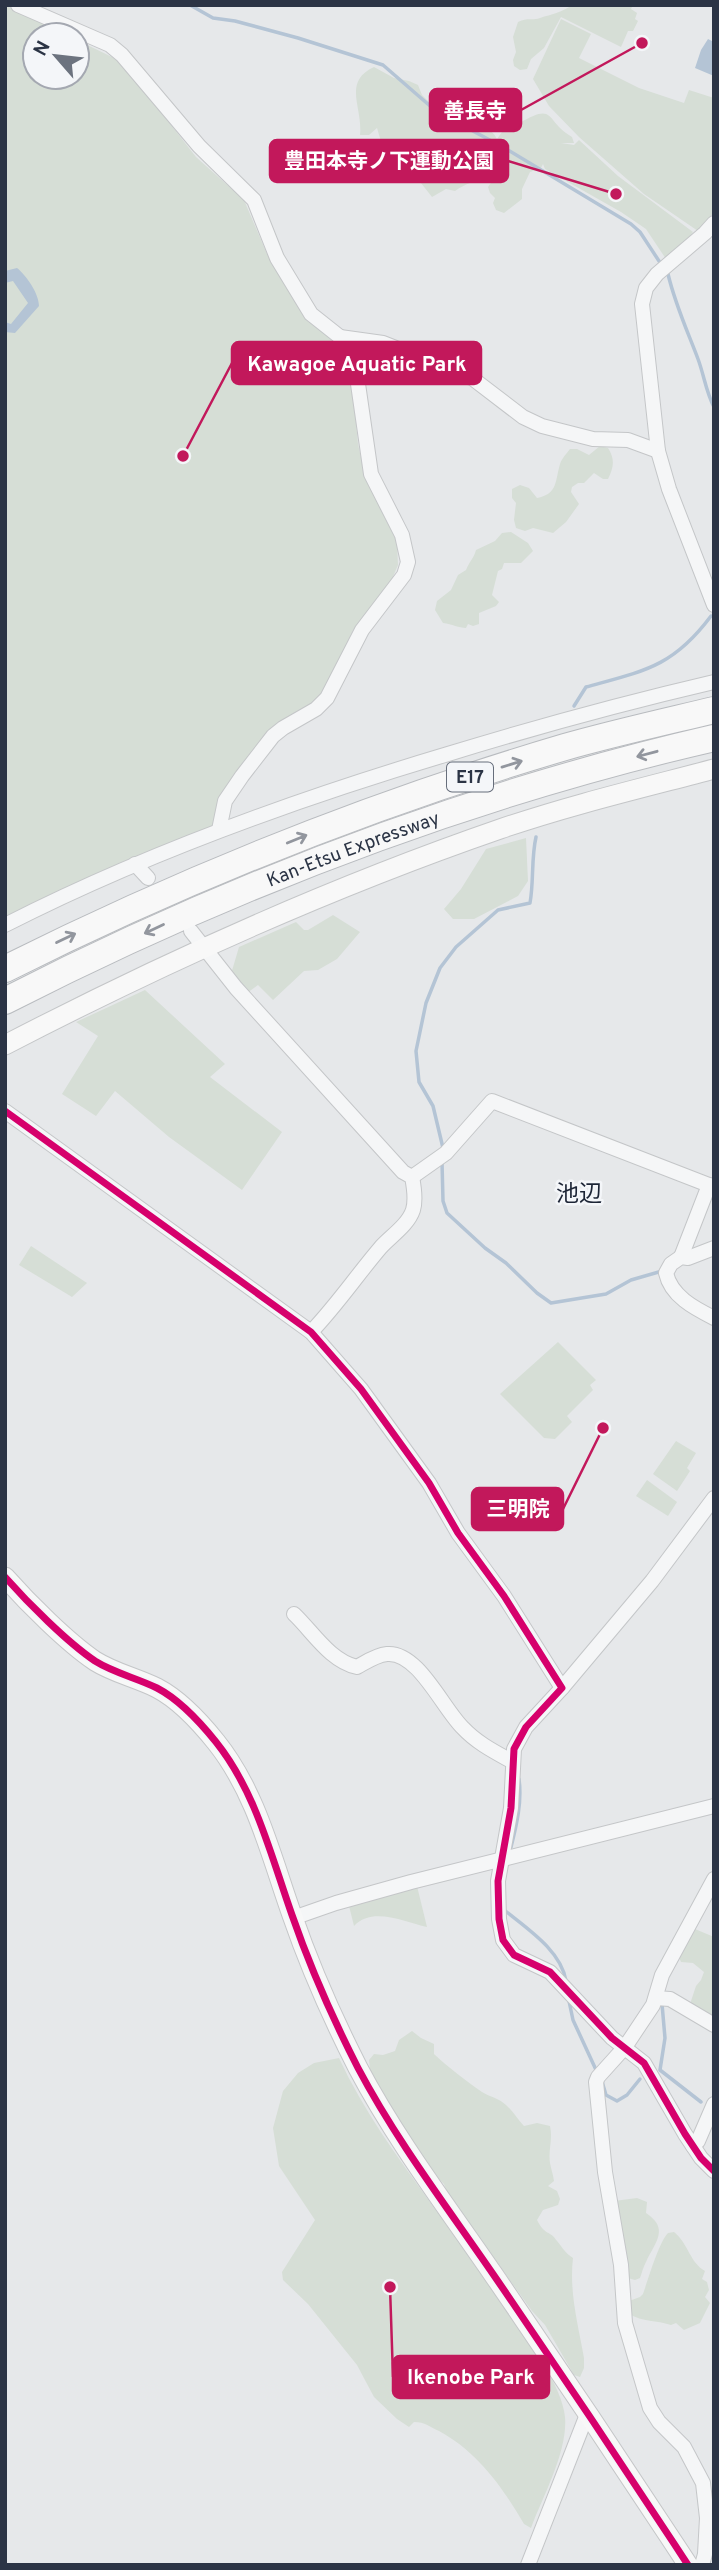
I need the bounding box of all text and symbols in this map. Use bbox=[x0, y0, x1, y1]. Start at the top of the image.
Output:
north arrow bbox=[21, 21, 91, 91]
text: N bbox=[29, 37, 57, 61]
callout: 善長寺 bbox=[430, 89, 521, 131]
text: 善長寺 bbox=[444, 99, 507, 126]
callout: 豊田本寺ノ下運動公園 bbox=[270, 140, 508, 182]
text: 豊田本寺ノ下運動公園 bbox=[284, 149, 494, 176]
callout: Kawagoe Aquatic Park bbox=[232, 342, 481, 384]
text: Kawagoe Aquatic Park bbox=[247, 352, 467, 379]
one-way arrow bbox=[637, 749, 659, 762]
one-way arrow bbox=[500, 756, 522, 769]
road number: E17 bbox=[447, 762, 493, 792]
street label: Kan-Etsu Expressway bbox=[263, 807, 443, 894]
one-way arrow bbox=[286, 832, 307, 845]
one-way arrow bbox=[144, 923, 166, 936]
one-way arrow bbox=[55, 931, 76, 945]
district label: 池辺 bbox=[556, 1181, 602, 1210]
callout: 三明院 bbox=[472, 1488, 563, 1530]
text: 三明院 bbox=[487, 1497, 550, 1524]
callout: Ikenobe Park bbox=[393, 2356, 549, 2398]
text: Ikenobe Park bbox=[407, 2365, 535, 2392]

